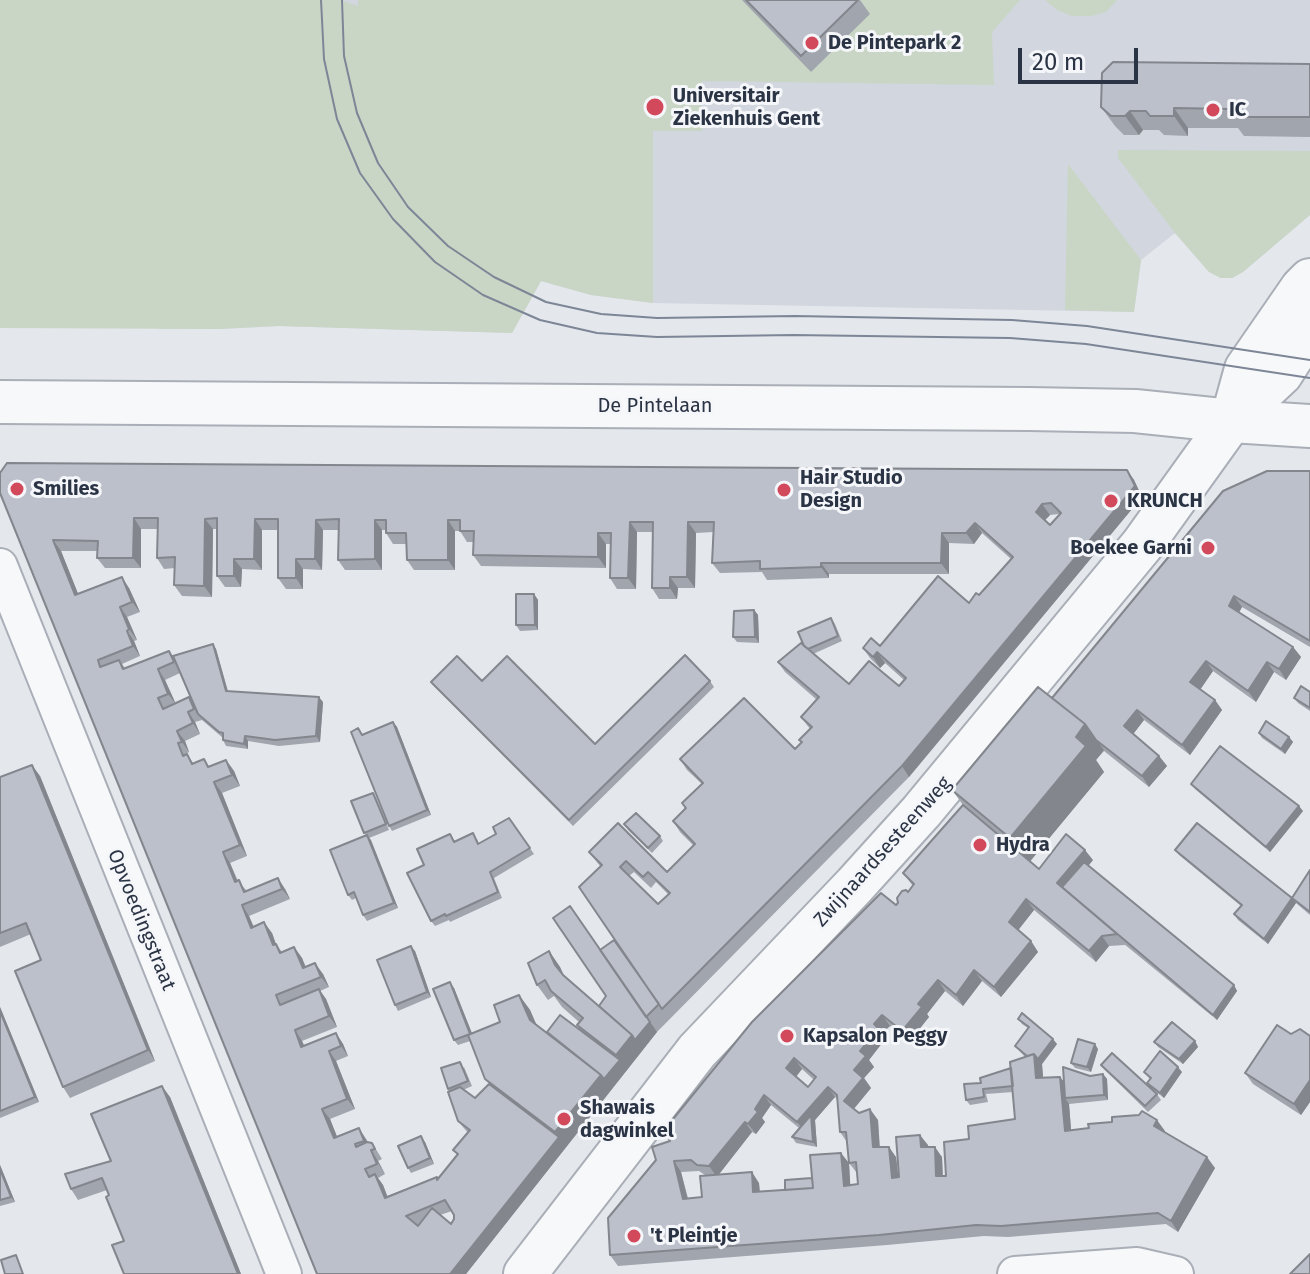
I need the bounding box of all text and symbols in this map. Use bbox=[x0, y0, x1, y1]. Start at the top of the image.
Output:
place label: De Pintepark 2 bbox=[828, 31, 961, 55]
scale bar bbox=[1022, 32, 1142, 82]
marker: De Pintepark 2 bbox=[803, 34, 821, 52]
text: 20 m bbox=[1032, 48, 1084, 76]
place label: Universitair Ziekenhuis Gent bbox=[673, 84, 820, 131]
marker: Universitair Ziekenhuis Gent bbox=[644, 96, 666, 118]
place label: IC bbox=[1229, 98, 1246, 122]
marker: IC bbox=[1204, 101, 1222, 119]
street label: De Pintelaan bbox=[597, 394, 713, 418]
place label: Hair Studio Design bbox=[800, 466, 903, 513]
place label: Smilies bbox=[33, 477, 99, 501]
marker: Smilies bbox=[8, 480, 26, 498]
marker: Hair Studio Design bbox=[775, 481, 793, 499]
place label: KRUNCH bbox=[1127, 489, 1203, 513]
marker: KRUNCH bbox=[1102, 492, 1120, 510]
place label: Boekee Garni bbox=[1070, 536, 1192, 560]
marker: Boekee Garni bbox=[1199, 539, 1217, 557]
street label: Zwijnaardsesteenweg bbox=[809, 772, 957, 932]
place label: Hydra bbox=[996, 833, 1050, 857]
marker: Hydra bbox=[971, 836, 989, 854]
street label: Opvoedingstraat bbox=[102, 846, 180, 994]
place label: Kapsalon Peggy bbox=[803, 1024, 947, 1048]
marker: Kapsalon Peggy bbox=[778, 1027, 796, 1045]
place label: Shawais dagwinkel bbox=[580, 1096, 674, 1143]
marker: Shawais dagwinkel bbox=[555, 1110, 573, 1128]
place label: 't Pleintje bbox=[650, 1224, 738, 1248]
marker: 't Pleintje bbox=[625, 1227, 643, 1245]

